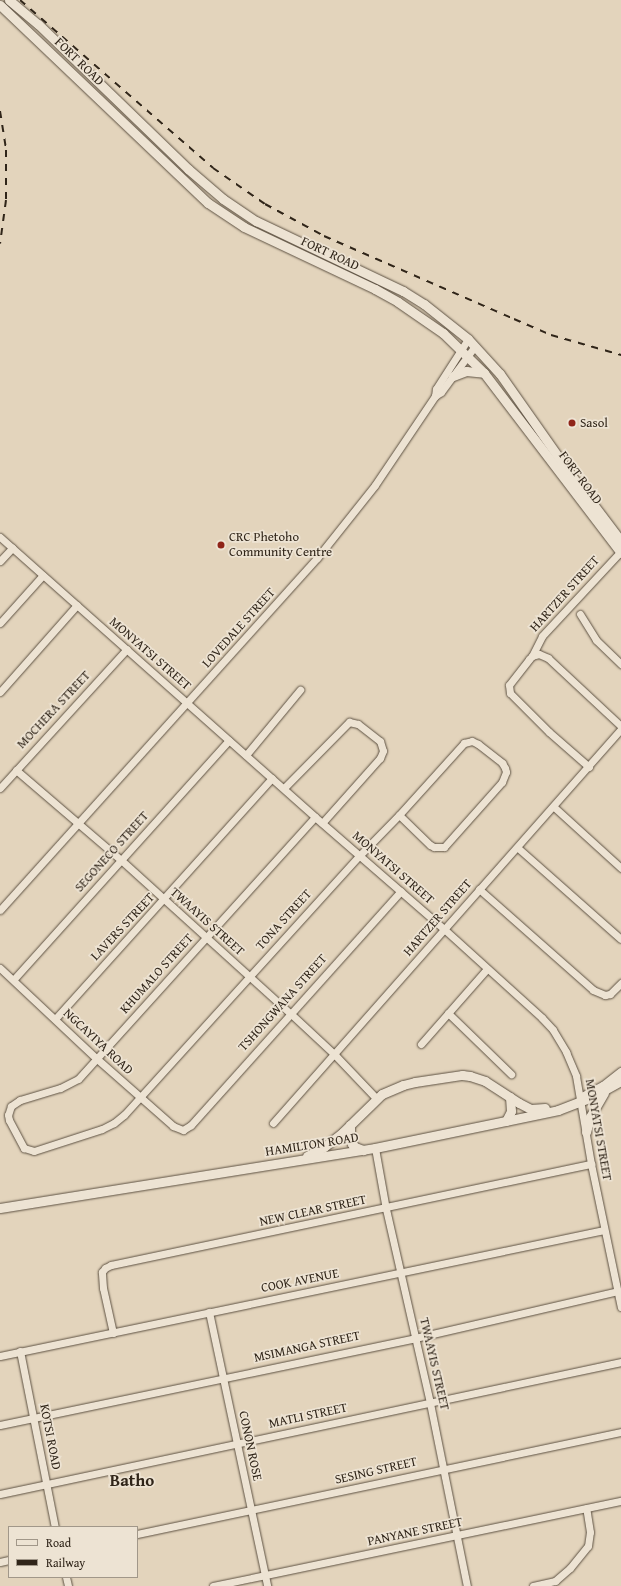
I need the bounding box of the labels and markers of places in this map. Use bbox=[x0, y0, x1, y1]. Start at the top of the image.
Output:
place label: Sasol bbox=[580, 415, 608, 431]
marker: Sasol bbox=[567, 418, 577, 428]
place label: CRC Phetoho Community Centre bbox=[229, 530, 332, 561]
marker: CRC Phetoho Community Centre bbox=[216, 540, 226, 550]

